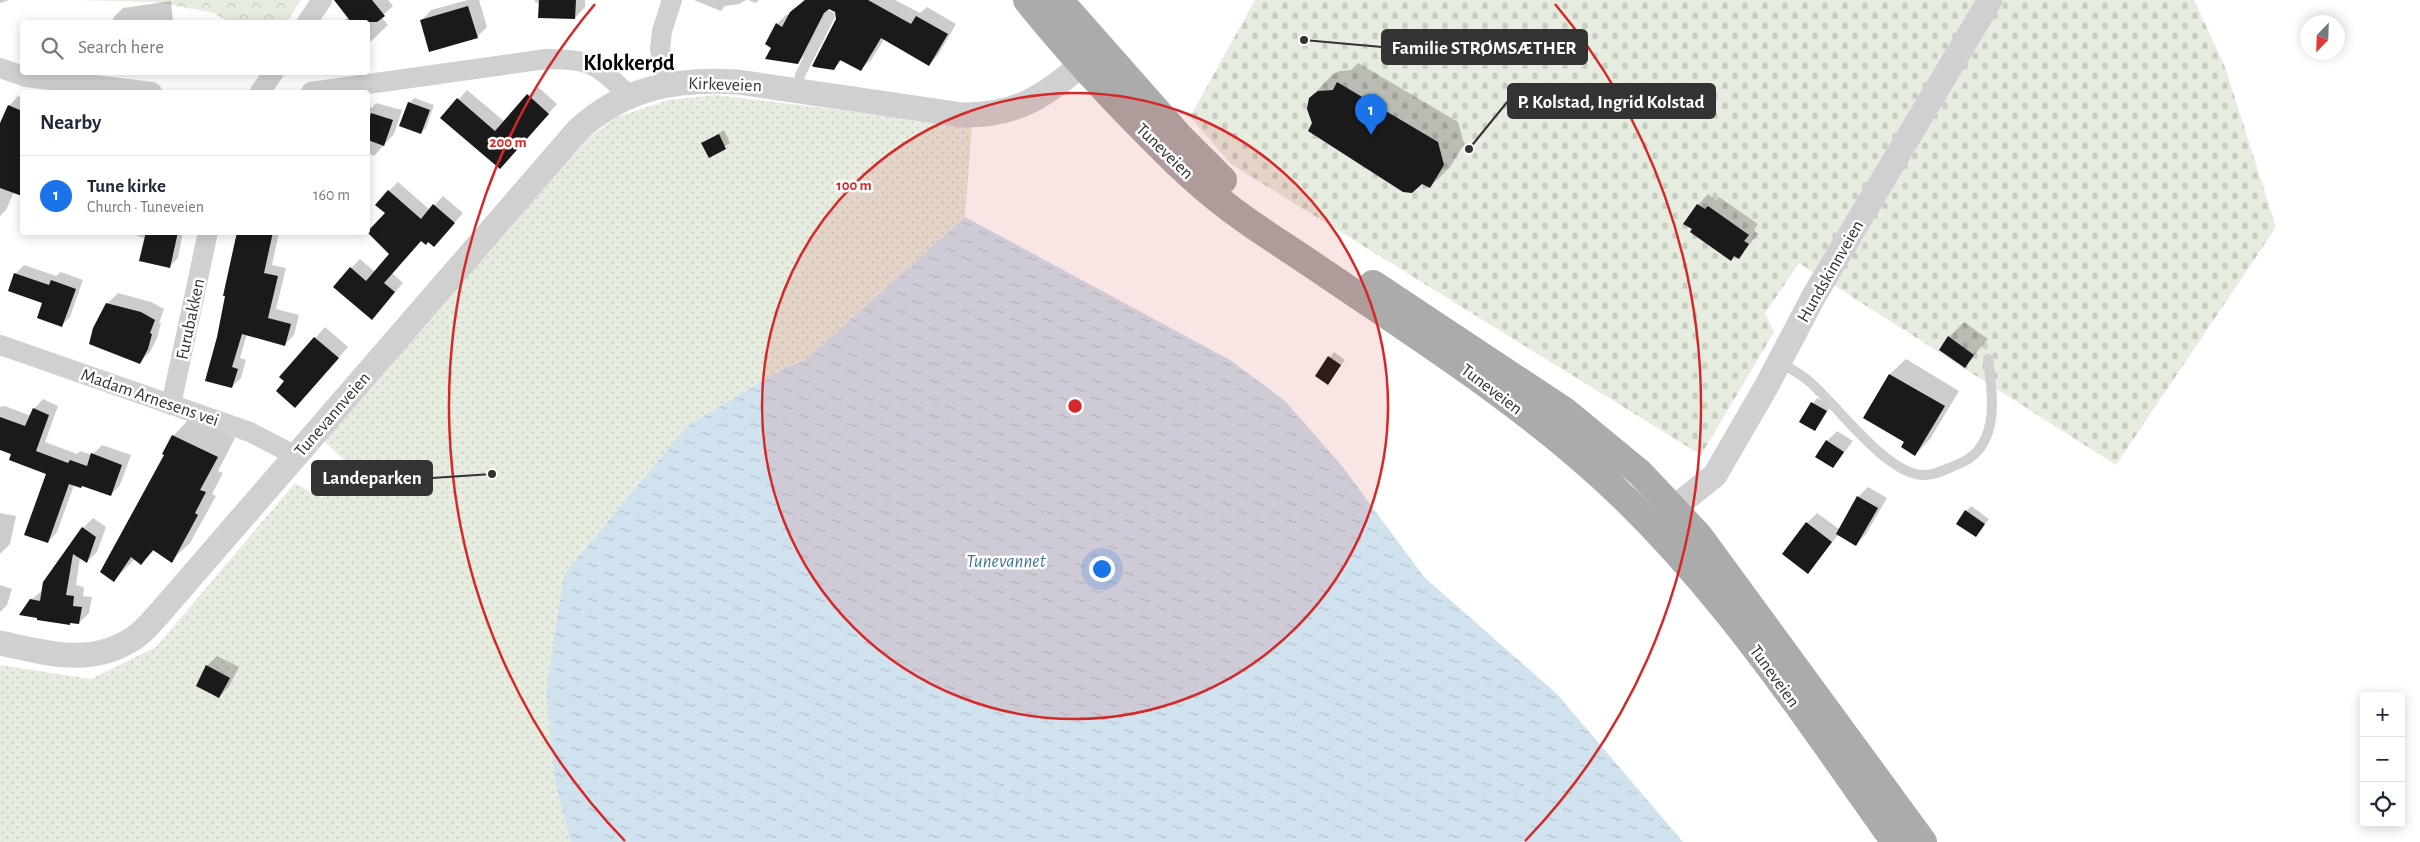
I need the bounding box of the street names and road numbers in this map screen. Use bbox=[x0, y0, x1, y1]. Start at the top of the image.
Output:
street label: Kirkeveien bbox=[688, 75, 762, 95]
street label: Tuneveien bbox=[1132, 120, 1196, 183]
street label: Hundskinnveien bbox=[1794, 217, 1867, 326]
street label: Furubakken bbox=[174, 277, 208, 361]
street label: Tuneveien bbox=[1457, 361, 1525, 419]
street label: Madam Arnesens vei bbox=[78, 366, 221, 430]
street label: Tunevannveien bbox=[291, 369, 374, 460]
street label: Tuneveien bbox=[1746, 642, 1803, 711]

